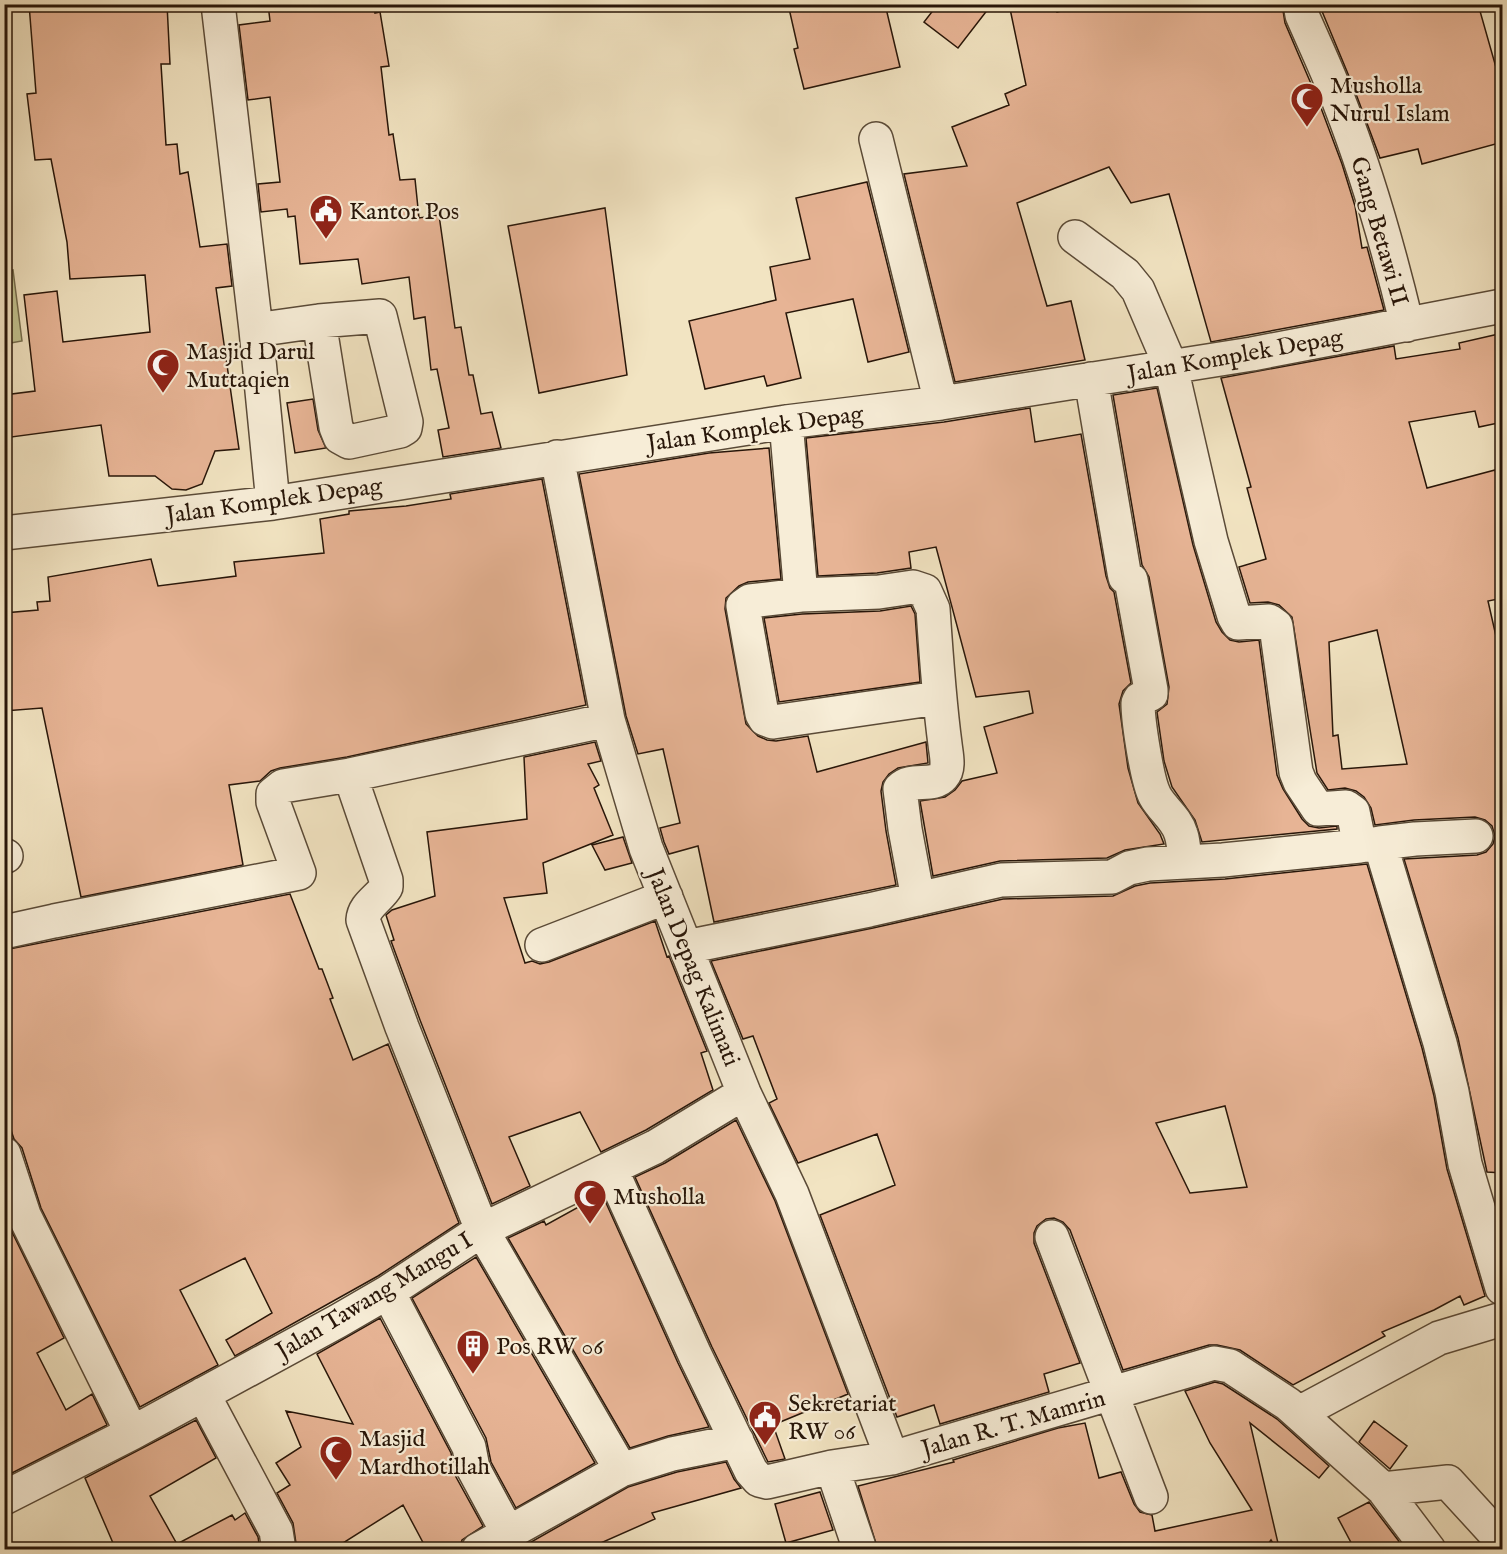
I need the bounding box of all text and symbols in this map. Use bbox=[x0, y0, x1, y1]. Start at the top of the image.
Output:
place label: Musholla Nurul Islam bbox=[1330, 71, 1450, 130]
mosque icon: Musholla Nurul Islam bbox=[1289, 81, 1325, 128]
street label: Gang Betawi II bbox=[1342, 153, 1415, 310]
public building icon: Kantor Pos bbox=[308, 193, 344, 240]
place label: Kantor Pos bbox=[349, 197, 459, 228]
street label: Jalan Komplek Depag bbox=[1122, 322, 1346, 391]
place label: Masjid Darul Muttaqien bbox=[186, 337, 315, 396]
mosque icon: Masjid Darul Muttaqien bbox=[145, 347, 181, 394]
street label: Jalan Komplek Depag bbox=[642, 399, 866, 460]
street label: Jalan Komplek Depag bbox=[161, 471, 385, 532]
street label: Jalan Depag Kalimati bbox=[638, 861, 746, 1071]
mosque icon: Musholla bbox=[572, 1178, 608, 1225]
place label: Musholla bbox=[613, 1182, 706, 1213]
street label: Jalan Tawang Mangu I bbox=[268, 1225, 479, 1369]
building icon: Pos RW 06 bbox=[455, 1328, 491, 1375]
place label: Pos RW 06 bbox=[496, 1332, 604, 1363]
street label: Jalan R. T. Mamrin bbox=[915, 1383, 1109, 1466]
place label: Sekretariat RW 06 bbox=[788, 1389, 896, 1448]
public building icon: Sekretariat RW 06 bbox=[747, 1399, 783, 1446]
place label: Masjid Mardhotillah bbox=[359, 1424, 490, 1483]
mosque icon: Masjid Mardhotillah bbox=[318, 1434, 354, 1481]

